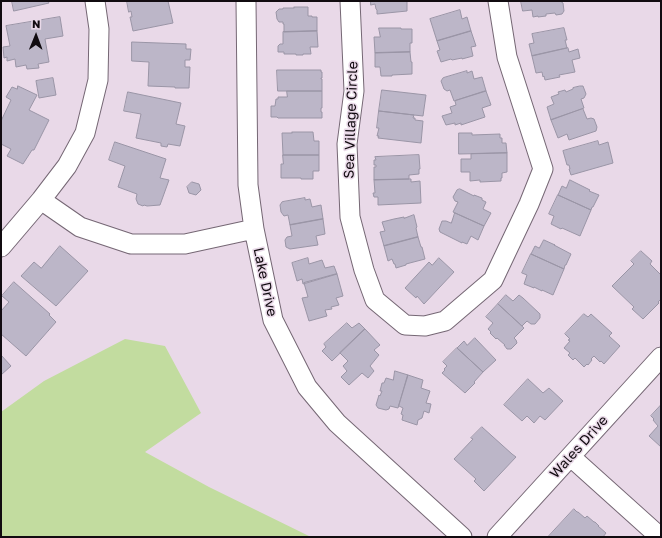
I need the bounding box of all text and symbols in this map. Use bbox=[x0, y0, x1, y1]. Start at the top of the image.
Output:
north arrow bbox=[16, 16, 56, 56]
text: N bbox=[32, 17, 41, 30]
street label: Sea Village Circle bbox=[341, 61, 361, 179]
street label: Lake Drive bbox=[250, 246, 280, 318]
street label: Wales Drive bbox=[546, 412, 612, 482]

